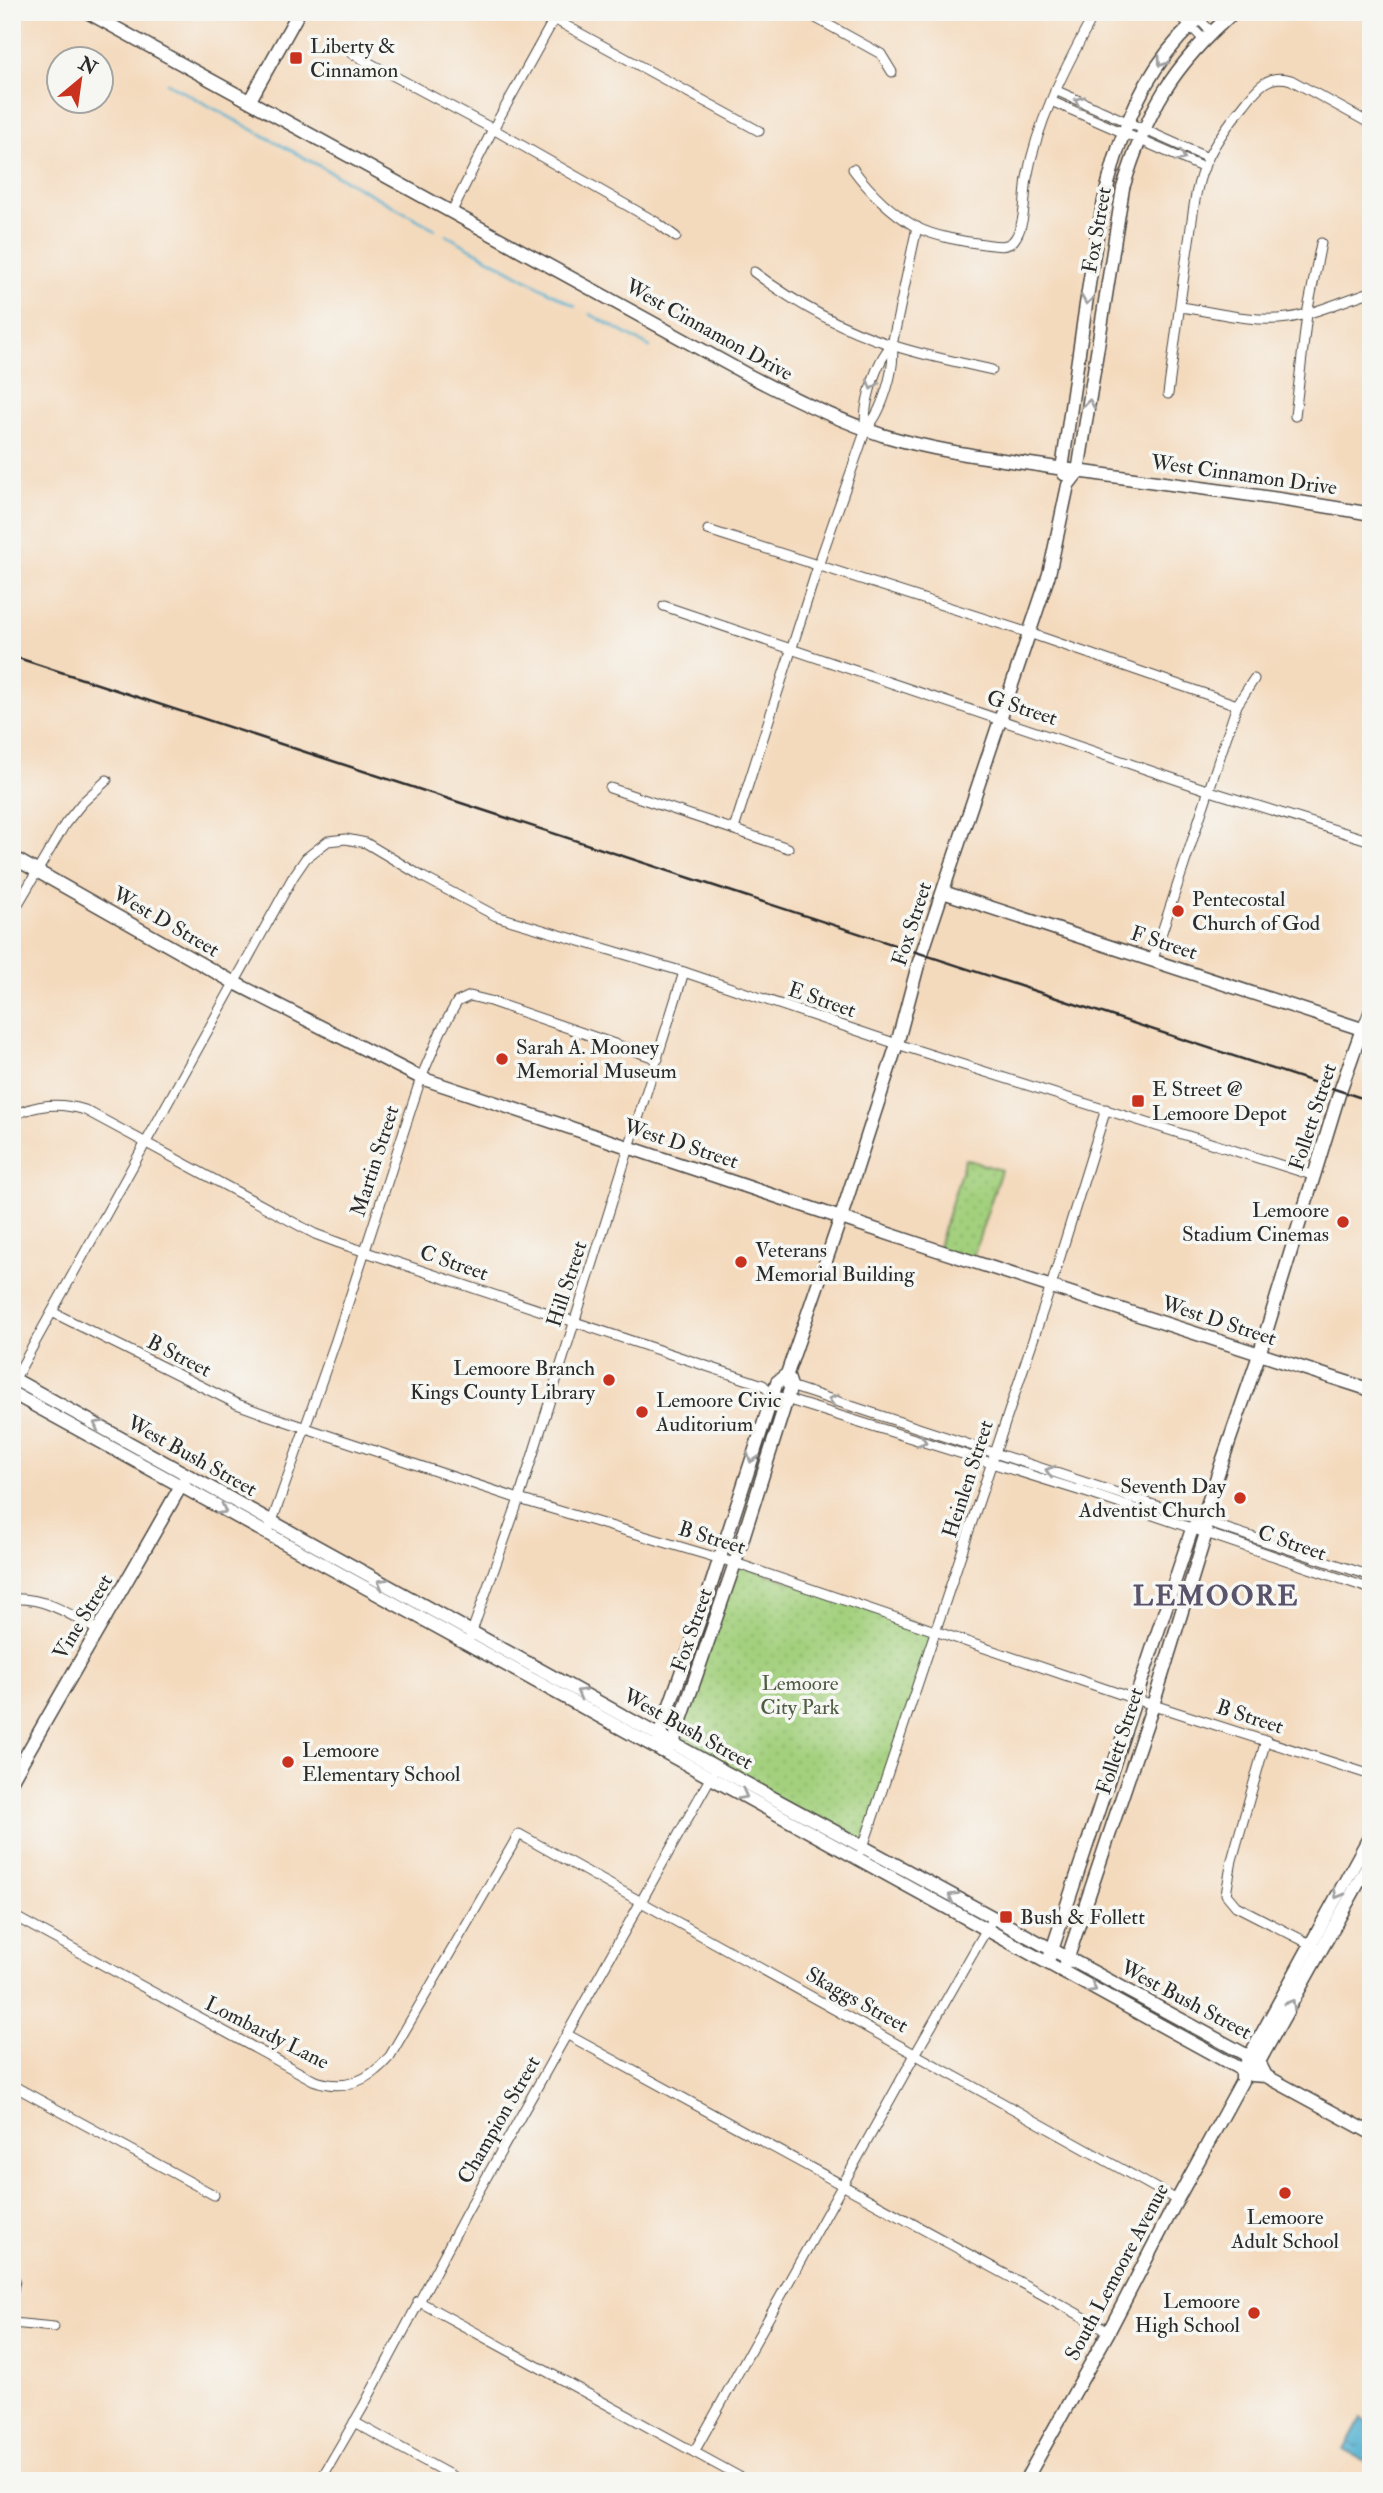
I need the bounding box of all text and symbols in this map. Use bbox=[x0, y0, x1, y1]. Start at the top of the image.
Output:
place label: Liberty & Cinnamon bbox=[310, 33, 398, 84]
north arrow bbox=[46, 46, 116, 116]
marker: Liberty & Cinnamon bbox=[288, 50, 304, 66]
text: N bbox=[74, 51, 102, 81]
one-way arrow bbox=[1158, 54, 1170, 67]
one-way arrow bbox=[1073, 95, 1085, 109]
one-way arrow bbox=[1174, 149, 1186, 163]
street label: Fox Street bbox=[1076, 185, 1118, 275]
street label: West Cinnamon Drive bbox=[620, 272, 798, 387]
one-way arrow bbox=[1079, 294, 1094, 306]
one-way arrow bbox=[866, 379, 881, 391]
one-way arrow bbox=[1081, 399, 1096, 410]
street label: West Cinnamon Drive bbox=[1148, 448, 1339, 501]
street label: G Street bbox=[983, 684, 1061, 732]
street label: Fox Street bbox=[886, 878, 938, 970]
street label: West D Street bbox=[107, 880, 224, 963]
place label: Pentecostal Church of God bbox=[1192, 886, 1321, 937]
marker: Pentecostal Church of God bbox=[1170, 903, 1186, 919]
street label: F Street bbox=[1127, 920, 1201, 966]
street label: E Street bbox=[784, 976, 860, 1024]
place label: Sarah A. Mooney Memorial Museum bbox=[516, 1034, 677, 1085]
marker: Sarah A. Mooney Memorial Museum bbox=[494, 1051, 510, 1067]
street label: Follett Street bbox=[1283, 1060, 1343, 1174]
place label: E Street @ Lemoore Depot bbox=[1152, 1076, 1287, 1127]
marker: E Street @ Lemoore Depot bbox=[1130, 1093, 1146, 1109]
street label: Martin Street bbox=[344, 1102, 406, 1220]
street label: West D Street bbox=[619, 1112, 742, 1175]
place label: Lemoore Stadium Cinemas bbox=[1182, 1197, 1329, 1248]
marker: Lemoore Stadium Cinemas bbox=[1335, 1214, 1351, 1230]
place label: Veterans Memorial Building bbox=[755, 1237, 915, 1288]
street label: Hill Street bbox=[540, 1238, 594, 1330]
street label: C Street bbox=[416, 1239, 492, 1287]
marker: Veterans Memorial Building bbox=[733, 1254, 749, 1270]
street label: West D Street bbox=[1157, 1289, 1280, 1352]
street label: B Street bbox=[142, 1328, 216, 1384]
place label: Lemoore Branch Kings County Library bbox=[410, 1355, 596, 1406]
marker: Lemoore Branch Kings County Library bbox=[601, 1372, 617, 1388]
place label: Lemoore Civic Auditorium bbox=[655, 1387, 782, 1438]
one-way arrow bbox=[828, 1394, 840, 1409]
marker: Lemoore Civic Auditorium bbox=[634, 1404, 650, 1420]
street label: West Bush Street bbox=[121, 1409, 262, 1503]
street label: Heinlen Street bbox=[936, 1417, 1000, 1541]
one-way arrow bbox=[92, 1420, 105, 1433]
one-way arrow bbox=[916, 1433, 928, 1447]
one-way arrow bbox=[746, 1451, 760, 1464]
one-way arrow bbox=[1044, 1465, 1056, 1479]
place label: Seventh Day Adventist Church bbox=[1078, 1473, 1227, 1524]
marker: Seventh Day Adventist Church bbox=[1232, 1490, 1248, 1506]
one-way arrow bbox=[214, 1502, 227, 1515]
street label: B Street bbox=[675, 1515, 749, 1561]
street label: C Street bbox=[1254, 1519, 1330, 1567]
street label: Vine Street bbox=[47, 1569, 119, 1665]
one-way arrow bbox=[377, 1578, 390, 1591]
district label: LEMOORE bbox=[1133, 1579, 1299, 1614]
street label: Fox Street bbox=[665, 1584, 719, 1676]
park label: Lemoore City Park bbox=[760, 1670, 840, 1721]
street label: West Bush Street bbox=[617, 1682, 758, 1776]
street label: Follett Street bbox=[1090, 1684, 1150, 1798]
one-way arrow bbox=[576, 1688, 589, 1701]
street label: B Street bbox=[1213, 1694, 1287, 1741]
place label: Lemoore Elementary School bbox=[302, 1737, 461, 1788]
marker: Lemoore Elementary School bbox=[280, 1754, 296, 1770]
one-way arrow bbox=[735, 1787, 748, 1800]
one-way arrow bbox=[1333, 1886, 1346, 1899]
one-way arrow bbox=[947, 1892, 960, 1905]
place label: Bush & Follett bbox=[1020, 1904, 1145, 1931]
marker: Bush & Follett bbox=[998, 1909, 1014, 1925]
street label: West Bush Street bbox=[1115, 1954, 1256, 2046]
street label: Skaggs Street bbox=[801, 1961, 913, 2039]
one-way arrow bbox=[1085, 1980, 1097, 1993]
street label: Lombardy Lane bbox=[200, 1990, 334, 2076]
one-way arrow bbox=[1283, 1998, 1296, 2011]
street label: Champion Street bbox=[452, 2051, 547, 2189]
street label: South Lemoore Avenue bbox=[1059, 2178, 1175, 2365]
marker: Lemoore Adult School bbox=[1277, 2185, 1293, 2201]
place label: Lemoore Adult School bbox=[1230, 2204, 1339, 2255]
place label: Lemoore High School bbox=[1135, 2288, 1241, 2339]
marker: Lemoore High School bbox=[1246, 2305, 1262, 2321]

